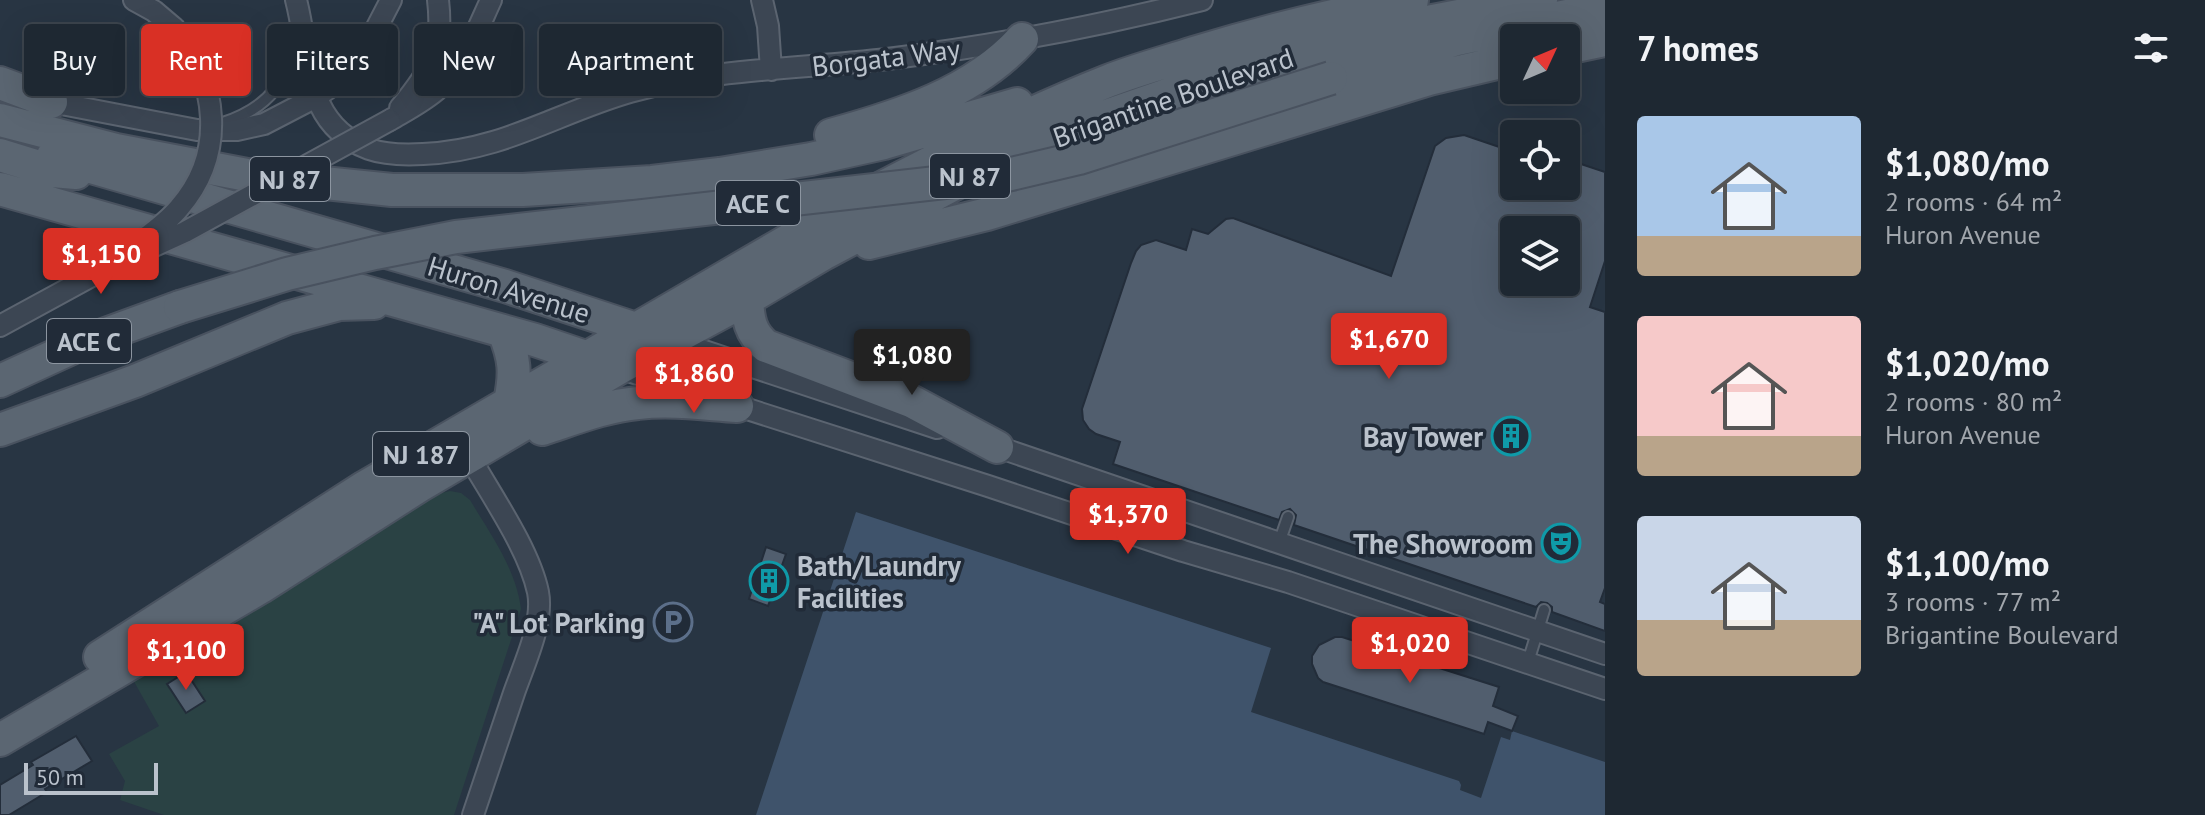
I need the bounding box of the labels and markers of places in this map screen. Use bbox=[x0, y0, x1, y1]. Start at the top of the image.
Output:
pin: $1,150 bbox=[36, 228, 166, 296]
pin: $1,670 bbox=[1324, 313, 1454, 381]
pin: $1,080 bbox=[847, 329, 977, 397]
pin: $1,860 bbox=[629, 347, 759, 415]
building icon: Bay Tower bbox=[1490, 415, 1532, 457]
place label: Bay Tower bbox=[1363, 418, 1483, 455]
pin: $1,370 bbox=[1063, 488, 1193, 556]
theatre icon: The Showroom bbox=[1540, 522, 1582, 564]
place label: The Showroom bbox=[1353, 525, 1533, 562]
place label: Bath/Laundry Facilities bbox=[797, 547, 961, 616]
building icon: Bath/Laundry Facilities bbox=[748, 560, 790, 602]
parking icon: "A" Lot Parking bbox=[652, 601, 694, 643]
place label: "A" Lot Parking bbox=[472, 604, 645, 641]
pin: $1,020 bbox=[1345, 617, 1475, 685]
pin: $1,100 bbox=[121, 624, 251, 692]

